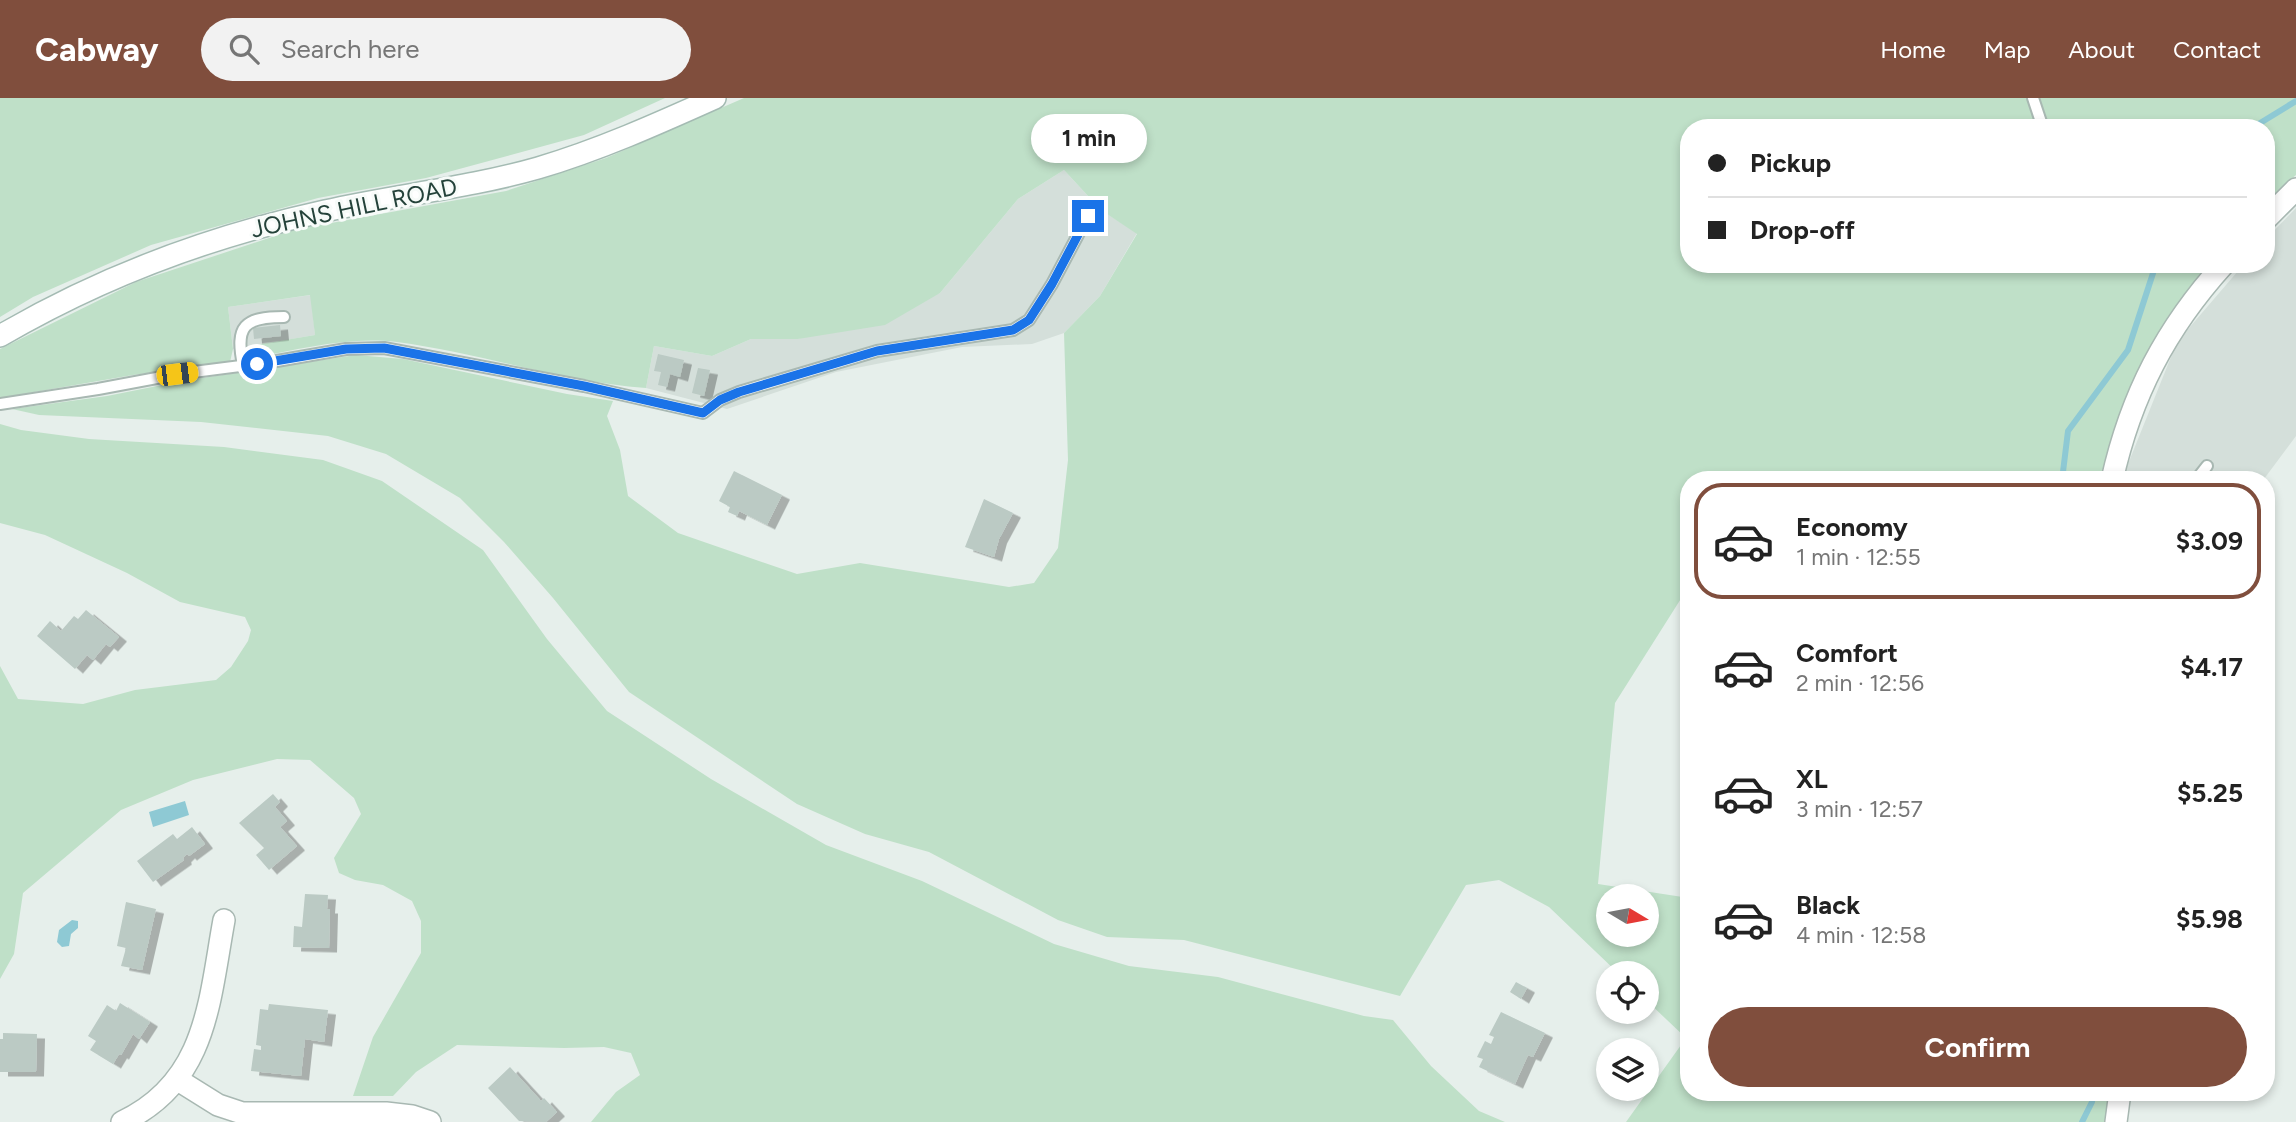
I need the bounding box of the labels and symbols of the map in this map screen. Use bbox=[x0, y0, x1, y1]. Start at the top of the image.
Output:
callout: 1 min bbox=[1030, 115, 1146, 164]
street label: JOHNS HILL ROAD bbox=[248, 171, 460, 244]
route end bbox=[1072, 200, 1104, 232]
route start bbox=[241, 348, 273, 380]
car bbox=[155, 361, 200, 387]
north arrow bbox=[1596, 884, 1659, 947]

